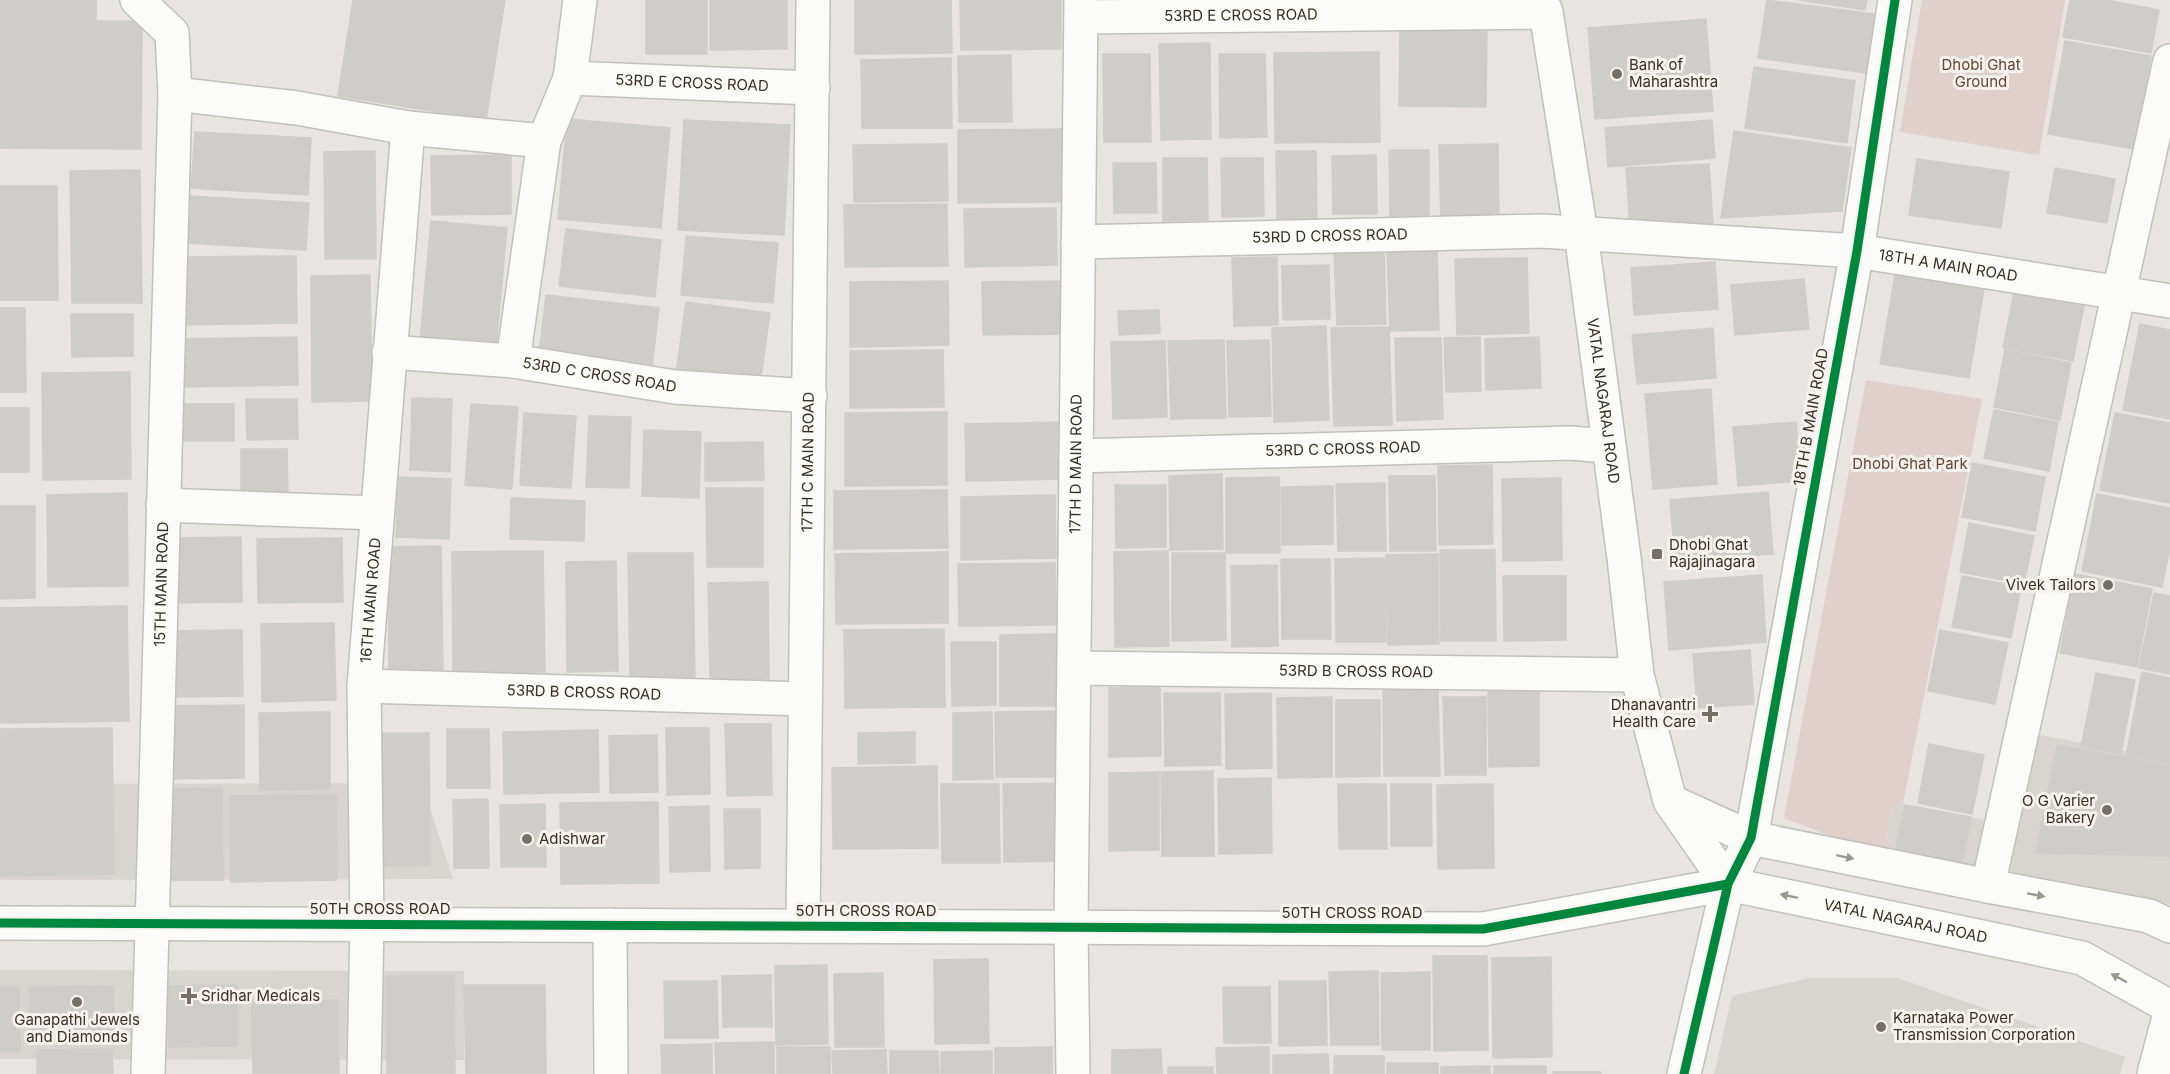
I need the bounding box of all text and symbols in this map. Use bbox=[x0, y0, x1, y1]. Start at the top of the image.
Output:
street label: 53RD E CROSS ROAD bbox=[1164, 4, 1318, 25]
place label: Bank of Maharashtra bbox=[1629, 55, 1718, 91]
park label: Dhobi Ghat Ground bbox=[1941, 55, 2021, 91]
marker: Bank of Maharashtra bbox=[1610, 67, 1624, 81]
street label: 53RD E CROSS ROAD bbox=[615, 70, 769, 95]
street label: 53RD D CROSS ROAD bbox=[1252, 224, 1408, 247]
street label: 18TH A MAIN ROAD bbox=[1877, 245, 2019, 286]
street label: VATAL NAGARAJ ROAD bbox=[1583, 317, 1624, 485]
street label: 18TH B MAIN ROAD bbox=[1789, 346, 1832, 487]
street label: 53RD C CROSS ROAD bbox=[521, 353, 678, 396]
street label: 17TH C MAIN ROAD bbox=[797, 392, 818, 532]
street label: 17TH D MAIN ROAD bbox=[1065, 394, 1086, 534]
street label: 53RD C CROSS ROAD bbox=[1265, 437, 1421, 460]
park label: Dhobi Ghat Park bbox=[1852, 454, 1968, 473]
street label: 15TH MAIN ROAD bbox=[150, 521, 172, 647]
place label: Dhobi Ghat Rajajinagara bbox=[1669, 535, 1755, 571]
street label: 16TH MAIN ROAD bbox=[356, 537, 385, 664]
marker: Dhobi Ghat Rajajinagara bbox=[1650, 547, 1664, 561]
place label: Vivek Tailors bbox=[2006, 575, 2096, 594]
marker: Vivek Tailors bbox=[2101, 578, 2115, 592]
street label: 53RD B CROSS ROAD bbox=[1279, 661, 1433, 681]
street label: 53RD B CROSS ROAD bbox=[506, 680, 661, 704]
place label: Dhanavantri Health Care bbox=[1611, 695, 1696, 731]
marker: Dhanavantri Health Care bbox=[1701, 705, 1719, 723]
place label: O G Varier Bakery bbox=[2022, 791, 2096, 827]
marker: O G Varier Bakery bbox=[2100, 803, 2114, 817]
place label: Adishwar bbox=[539, 829, 606, 848]
marker: Adishwar bbox=[520, 832, 534, 846]
one-way arrow bbox=[1835, 853, 1854, 862]
one-way arrow bbox=[1780, 891, 1798, 901]
one-way arrow bbox=[2027, 891, 2046, 900]
street label: VATAL NAGARAJ ROAD bbox=[1822, 894, 1989, 947]
street label: 50TH CROSS ROAD bbox=[310, 899, 450, 918]
street label: 50TH CROSS ROAD bbox=[796, 901, 936, 920]
street label: 50TH CROSS ROAD bbox=[1282, 903, 1422, 922]
one-way arrow bbox=[2111, 973, 2128, 983]
place label: Sridhar Medicals bbox=[201, 986, 320, 1005]
marker: Sridhar Medicals bbox=[182, 989, 196, 1003]
marker: Ganapathi Jewels and Diamonds bbox=[70, 995, 84, 1009]
place label: Karnataka Power Transmission Corporation bbox=[1893, 1008, 2075, 1044]
place label: Ganapathi Jewels and Diamonds bbox=[14, 1010, 140, 1046]
marker: Karnataka Power Transmission Corporation bbox=[1874, 1020, 1888, 1034]

